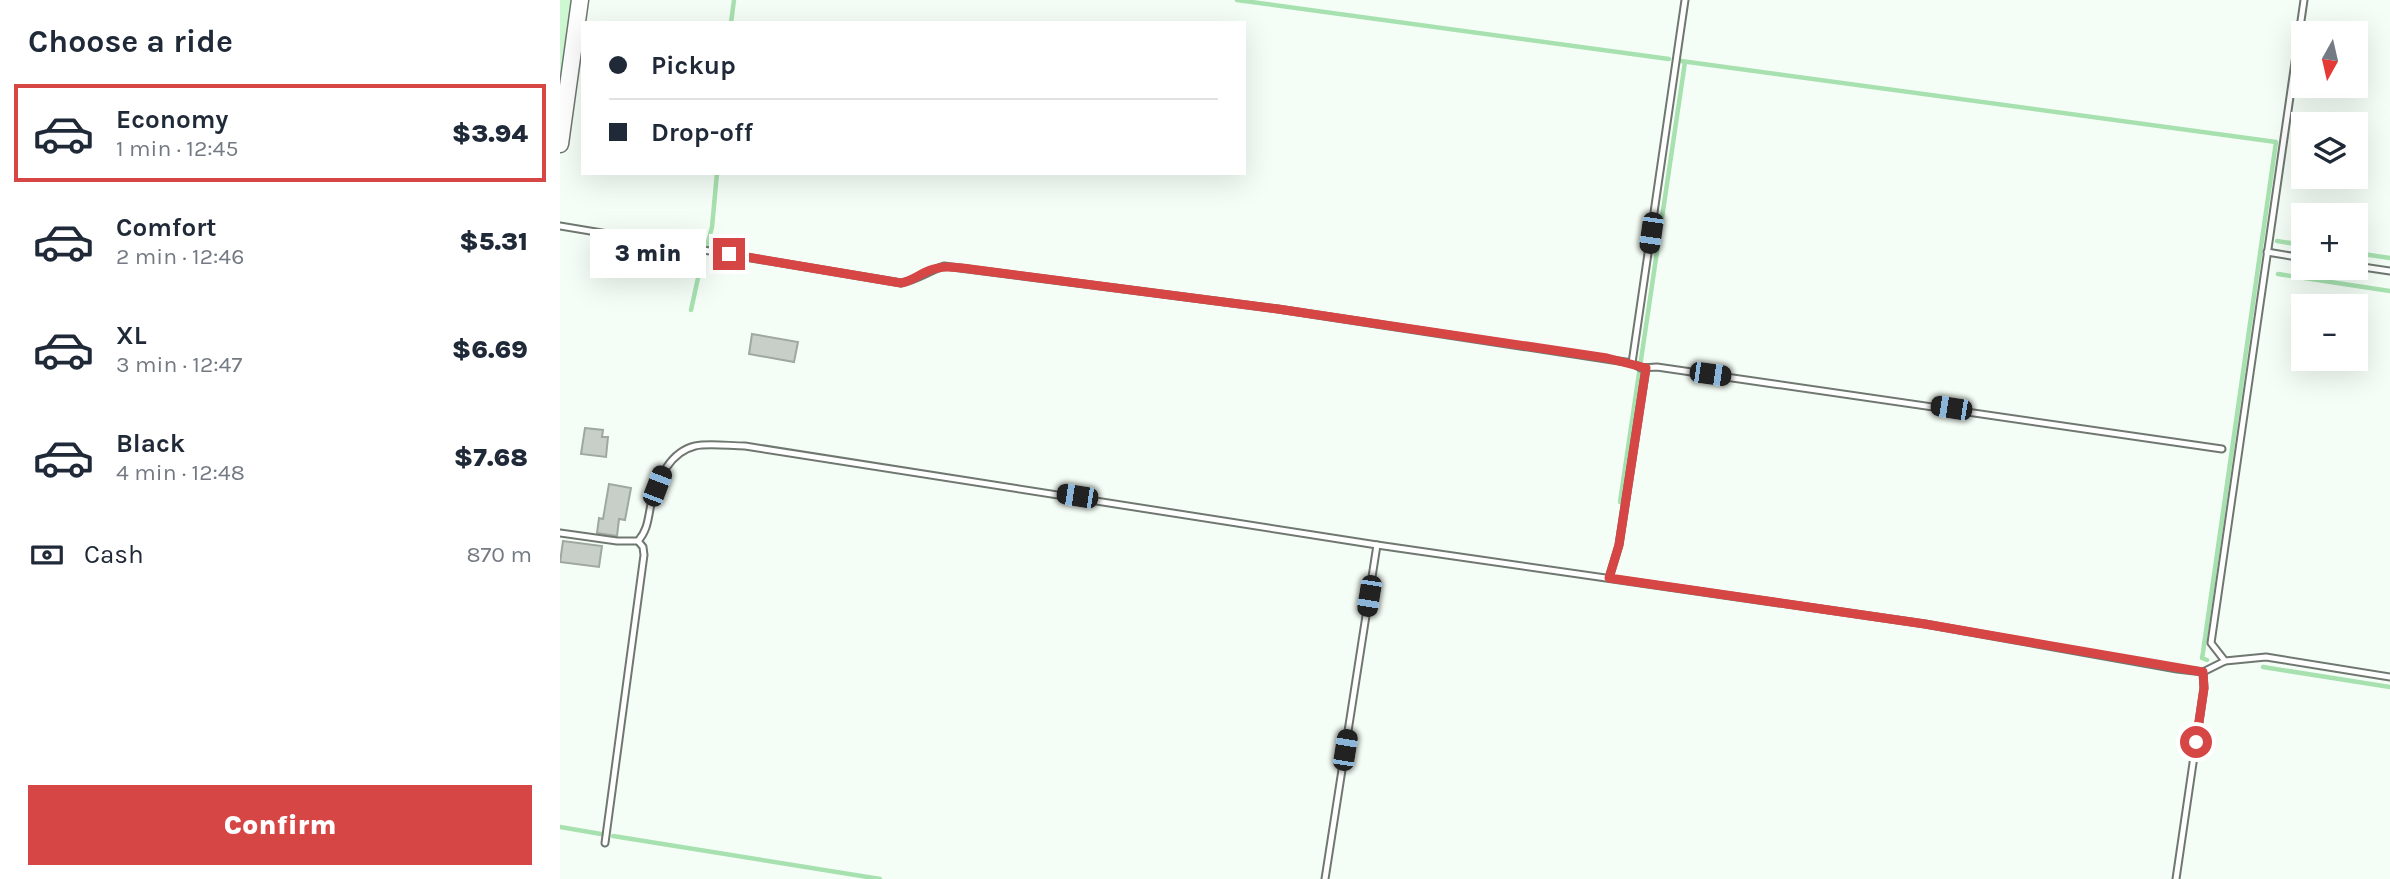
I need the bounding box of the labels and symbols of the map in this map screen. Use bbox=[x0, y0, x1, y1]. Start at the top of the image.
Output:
north arrow bbox=[2291, 21, 2368, 98]
car bbox=[1638, 211, 1665, 255]
callout: 3 min bbox=[589, 230, 704, 278]
route end bbox=[713, 238, 745, 270]
car bbox=[1688, 361, 1733, 387]
car bbox=[1929, 394, 1974, 422]
car bbox=[640, 463, 675, 509]
car bbox=[1055, 482, 1100, 510]
car bbox=[1356, 574, 1383, 618]
route start bbox=[2180, 726, 2212, 758]
car bbox=[1332, 728, 1359, 772]

